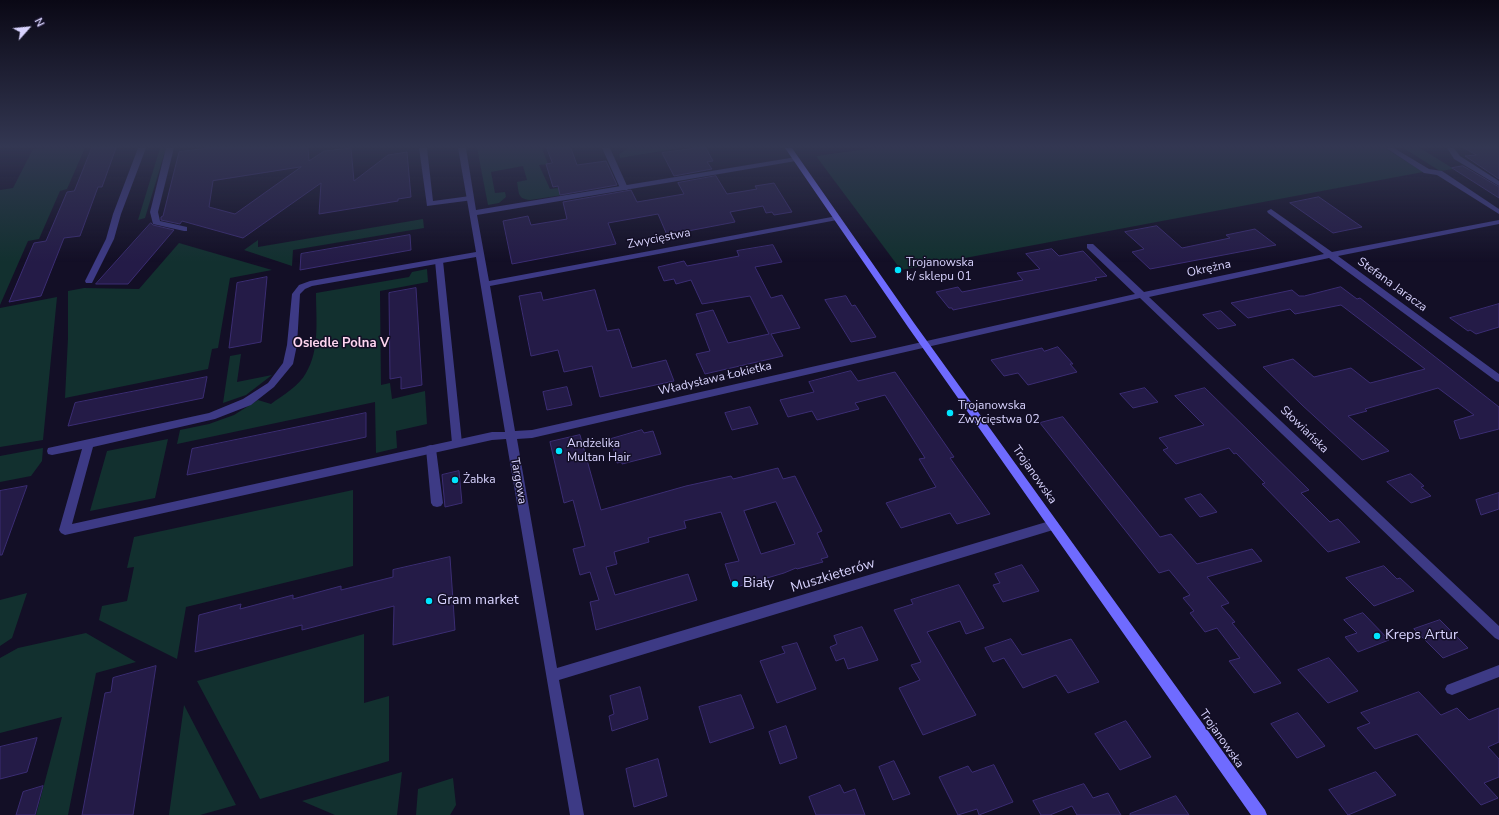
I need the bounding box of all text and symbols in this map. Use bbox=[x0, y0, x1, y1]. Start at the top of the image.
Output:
north arrow bbox=[8, 8, 48, 48]
text: N bbox=[31, 15, 48, 29]
street label: Zwycięstwa bbox=[626, 226, 692, 252]
street label: Stefana Jaracza bbox=[1354, 255, 1430, 315]
place label: Trojanowska k/ sklepu 01 bbox=[906, 256, 974, 284]
street label: Okrężna bbox=[1186, 257, 1232, 281]
marker: Trojanowska k/ sklepu 01 bbox=[893, 265, 903, 275]
district label: Osiedle Polna V bbox=[293, 336, 389, 352]
street label: Władysława Łokietka bbox=[657, 359, 773, 399]
place label: Trojanowska Zwycięstwa 02 bbox=[958, 399, 1040, 427]
street label: Słowiańska bbox=[1277, 403, 1331, 457]
marker: Trojanowska Zwycięstwa 02 bbox=[945, 408, 955, 418]
place label: Andżelika Multan Hair bbox=[567, 437, 630, 465]
street label: Trojanowska bbox=[1009, 443, 1059, 507]
marker: Andżelika Multan Hair bbox=[554, 446, 564, 456]
street label: Targowa bbox=[507, 457, 529, 505]
place label: Żabka bbox=[463, 473, 496, 487]
marker: Żabka bbox=[450, 475, 460, 485]
street label: Muszkieterów bbox=[789, 555, 877, 597]
place label: Biały bbox=[743, 576, 774, 592]
marker: Biały bbox=[730, 579, 740, 589]
place label: Gram market bbox=[437, 593, 519, 609]
marker: Gram market bbox=[424, 596, 434, 606]
place label: Kreps Artur bbox=[1385, 628, 1458, 644]
marker: Kreps Artur bbox=[1372, 631, 1382, 641]
street label: Trojanowska bbox=[1196, 707, 1246, 771]

